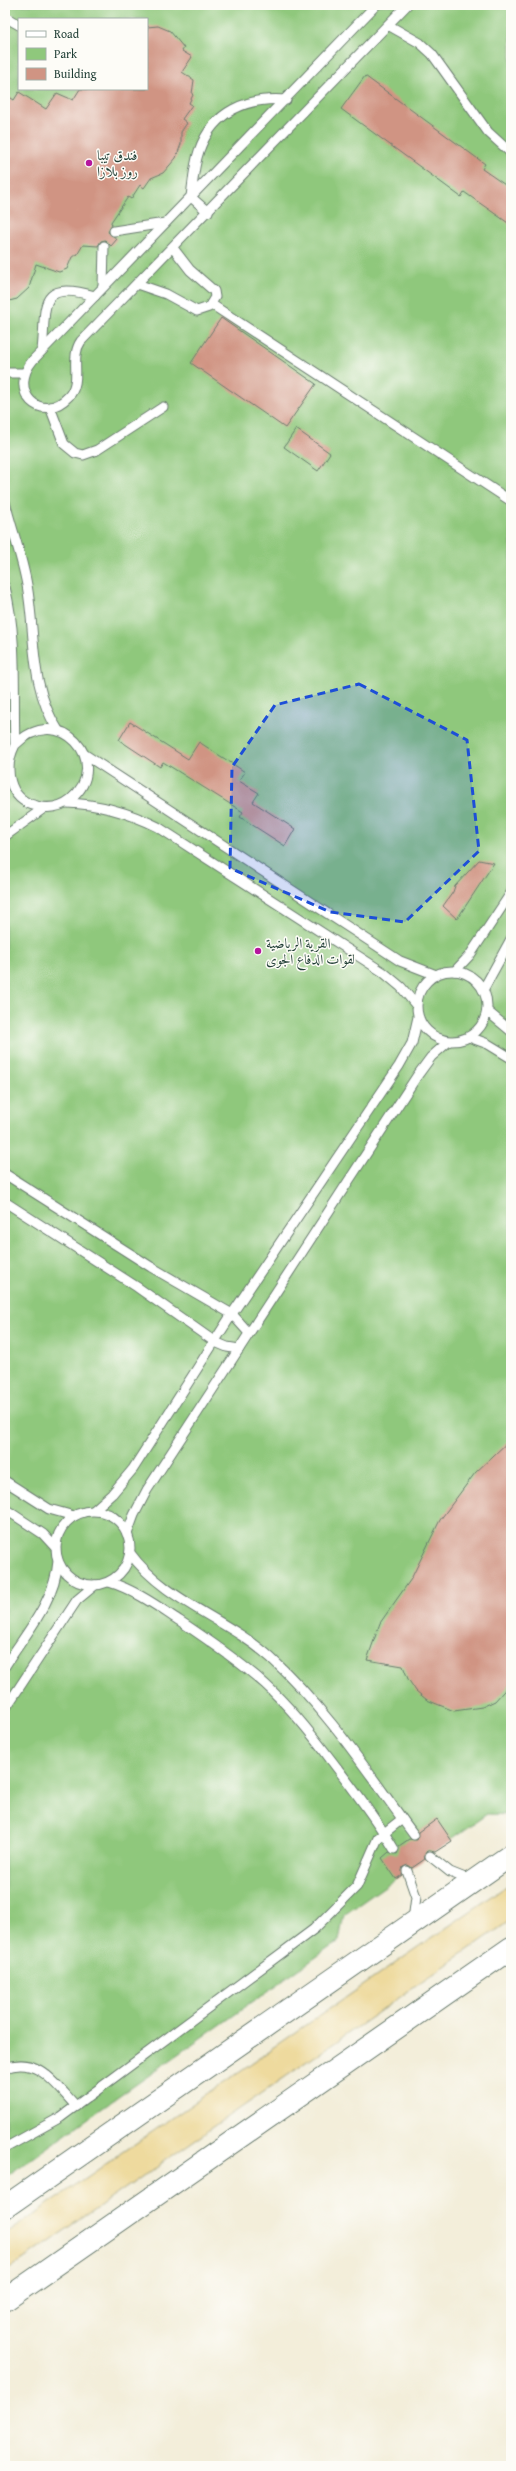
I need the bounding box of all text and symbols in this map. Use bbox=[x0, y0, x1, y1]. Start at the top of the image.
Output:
legend bbox=[18, 18, 148, 90]
text: Road bbox=[54, 25, 80, 42]
text: Park bbox=[54, 45, 78, 62]
text: Building bbox=[54, 65, 97, 82]
place label: فندق تيبا روز بلازا bbox=[97, 145, 138, 181]
marker: فندق تيبا روز بلازا bbox=[84, 158, 94, 168]
place label: القرية الرياضية لقوات الدفاع الجوى bbox=[266, 933, 355, 971]
marker: القرية الرياضية لقوات الدفاع الجوى bbox=[253, 946, 263, 956]

